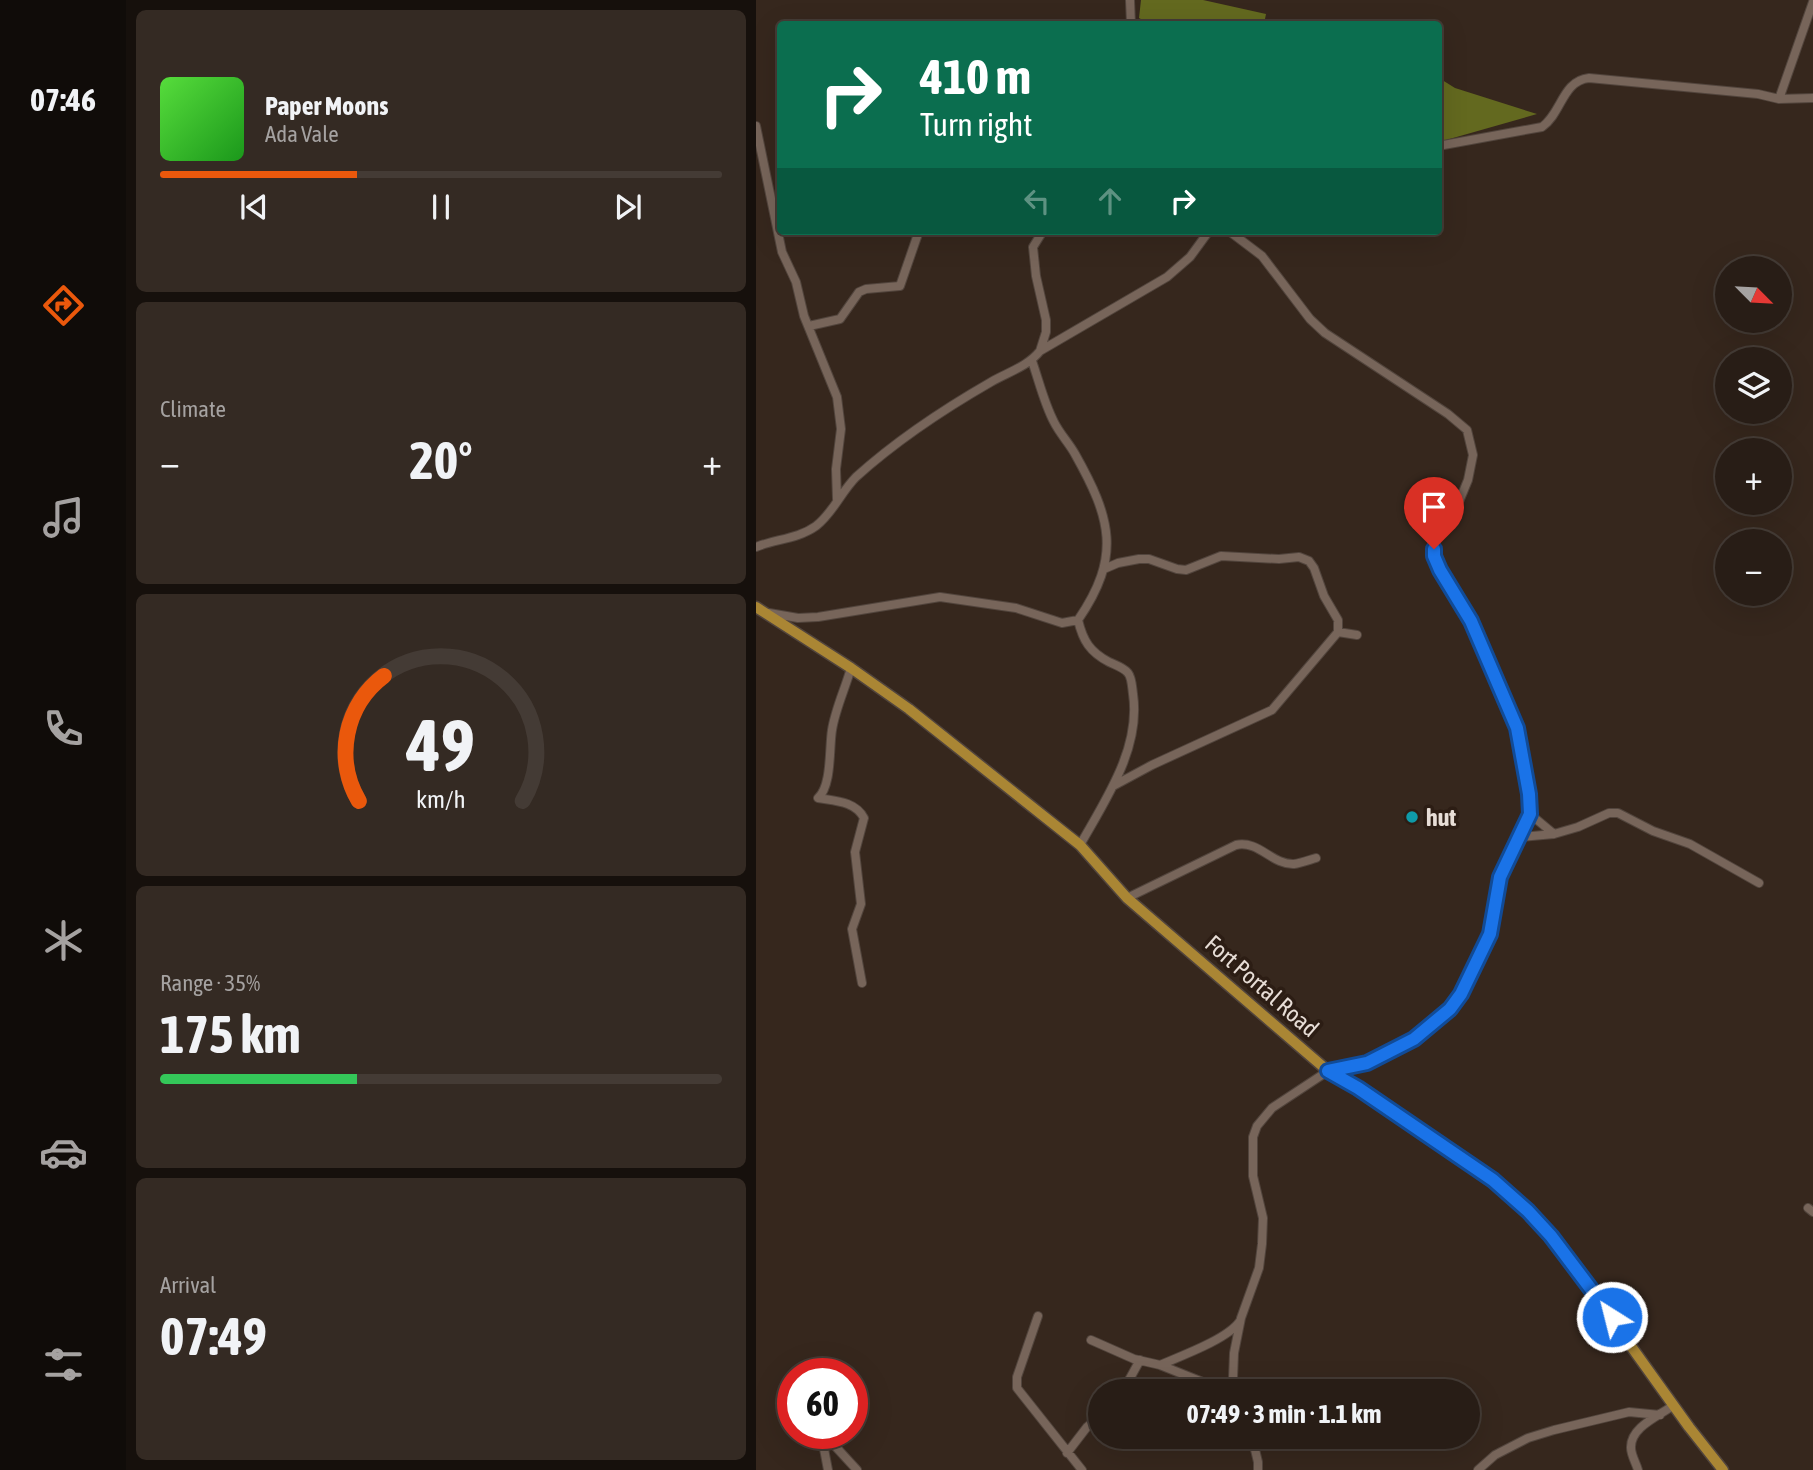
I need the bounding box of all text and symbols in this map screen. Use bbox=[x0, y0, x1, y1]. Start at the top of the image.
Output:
text: 410 m bbox=[920, 48, 1031, 104]
icon: right bbox=[805, 49, 896, 140]
text: 07:46 bbox=[30, 81, 96, 118]
text: Paper Moons bbox=[265, 91, 388, 121]
text: Turn right bbox=[920, 106, 1033, 143]
text: Ada Vale bbox=[265, 121, 339, 147]
icon: left bbox=[1018, 182, 1056, 220]
icon: ahead bbox=[1091, 182, 1129, 220]
icon: right bbox=[1164, 182, 1202, 220]
icon: previous bbox=[235, 188, 273, 226]
icon: pause bbox=[422, 188, 460, 226]
icon: next bbox=[609, 188, 647, 226]
north arrow bbox=[1715, 256, 1792, 332]
map controls bbox=[1715, 256, 1792, 606]
icon: directions bbox=[39, 281, 88, 330]
button: layers bbox=[1715, 347, 1792, 424]
text: Climate bbox=[160, 396, 226, 422]
text: 20° bbox=[409, 430, 473, 490]
button: + bbox=[1715, 438, 1792, 515]
text: − bbox=[160, 440, 180, 483]
text: + bbox=[702, 440, 722, 483]
pin bbox=[1404, 477, 1464, 549]
icon: arrive bbox=[1415, 488, 1453, 526]
icon: music bbox=[39, 493, 88, 542]
button: − bbox=[1715, 529, 1792, 606]
text: 49 bbox=[406, 703, 475, 786]
icon: phone bbox=[39, 704, 88, 753]
text: km/h bbox=[416, 785, 466, 813]
place label: hut bbox=[1426, 804, 1456, 831]
marker: hut bbox=[1404, 809, 1420, 825]
icon: climate bbox=[39, 916, 88, 965]
street label: Fort Portal Road bbox=[1200, 930, 1324, 1042]
text: Range · 35% bbox=[160, 970, 260, 996]
text: 175 km bbox=[160, 1004, 301, 1064]
icon: car bbox=[39, 1128, 88, 1177]
text: Arrival bbox=[160, 1272, 216, 1298]
position arrow bbox=[1575, 1280, 1649, 1354]
text: 07:49 bbox=[160, 1306, 267, 1366]
icon: filters bbox=[39, 1340, 88, 1389]
speed limit sign: 60 bbox=[777, 1358, 868, 1449]
text: 07:49 · 3 min · 1.1 km bbox=[1187, 1399, 1381, 1429]

